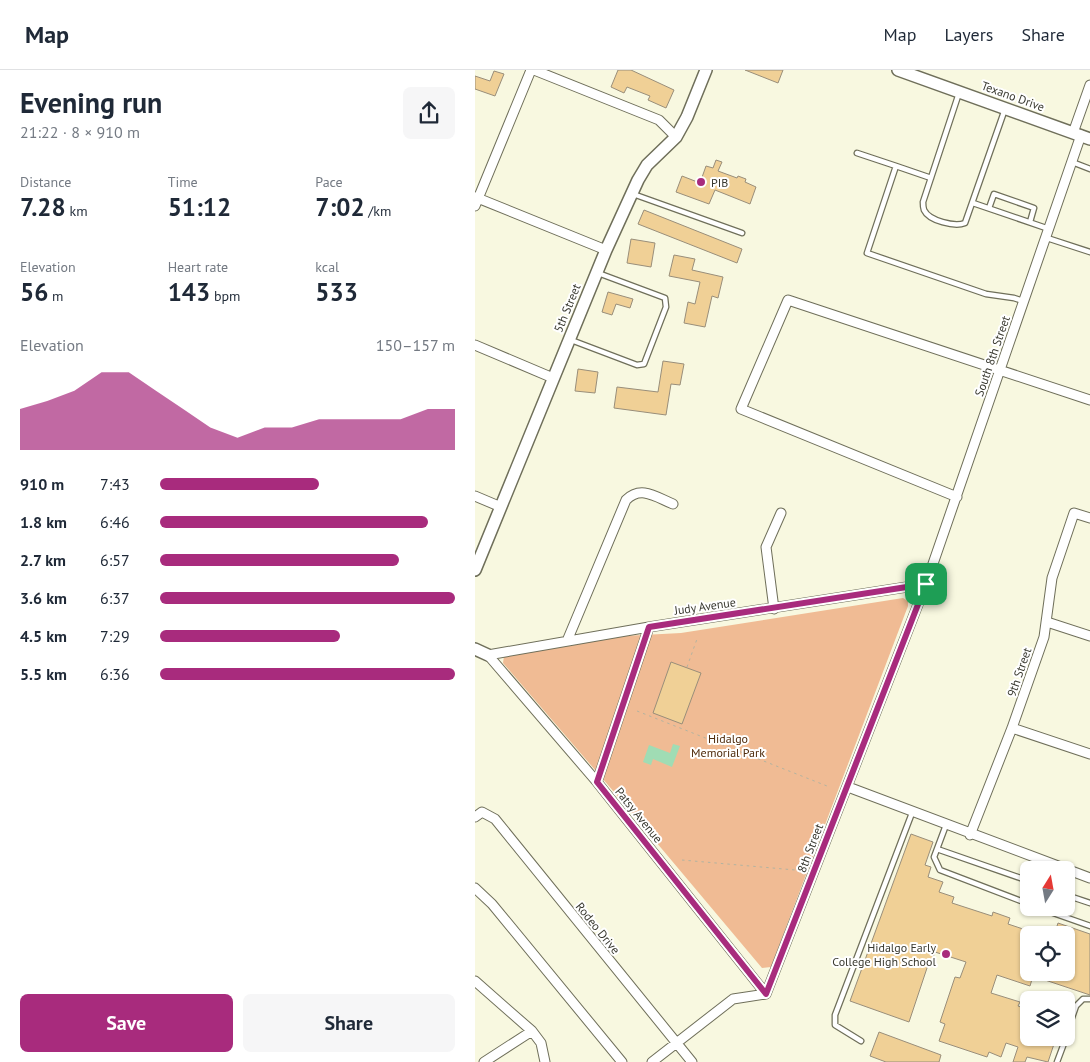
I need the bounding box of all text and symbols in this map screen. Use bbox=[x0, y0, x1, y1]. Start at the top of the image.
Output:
text: Map bbox=[25, 19, 69, 50]
text: Map bbox=[884, 23, 916, 46]
text: Layers bbox=[944, 23, 993, 46]
text: Share bbox=[1021, 23, 1065, 46]
street label: Texano Drive bbox=[979, 78, 1047, 114]
text: Evening run bbox=[20, 84, 162, 121]
button: share bbox=[403, 87, 455, 139]
text: 21:22 · 8 × 910 m bbox=[20, 122, 140, 142]
text: Distance bbox=[20, 173, 71, 191]
text: Time bbox=[168, 173, 198, 191]
text: Pace bbox=[315, 173, 343, 191]
place label: PIB bbox=[711, 175, 728, 190]
marker: PIB bbox=[695, 176, 707, 188]
text: 7.28 bbox=[20, 191, 66, 223]
text: 51:12 bbox=[168, 191, 231, 223]
text: 7:02 bbox=[315, 191, 365, 223]
text: km bbox=[66, 202, 88, 220]
text: /km bbox=[365, 202, 391, 220]
text: Elevation bbox=[20, 258, 76, 276]
text: Heart rate bbox=[168, 258, 228, 276]
text: kcal bbox=[315, 258, 339, 276]
text: 56 bbox=[20, 276, 48, 308]
text: 143 bbox=[168, 276, 210, 308]
text: 533 bbox=[315, 276, 358, 308]
street label: 5th Street bbox=[550, 282, 584, 334]
text: m bbox=[48, 287, 63, 305]
text: bpm bbox=[210, 287, 240, 305]
street label: South 8th Street bbox=[971, 314, 1013, 398]
text: Elevation bbox=[20, 335, 84, 355]
text: 150–157 m bbox=[376, 335, 455, 355]
text: 910 m bbox=[20, 474, 64, 494]
text: 7:43 bbox=[100, 474, 130, 494]
text: 1.8 km bbox=[20, 512, 67, 532]
text: 6:46 bbox=[100, 512, 130, 532]
text: 2.7 km bbox=[20, 550, 66, 570]
text: 6:57 bbox=[100, 550, 130, 570]
pin bbox=[905, 563, 947, 605]
icon: arrive bbox=[912, 570, 940, 598]
text: 3.6 km bbox=[20, 588, 67, 608]
text: 6:37 bbox=[100, 588, 130, 608]
street label: Judy Avenue bbox=[672, 594, 737, 618]
text: 4.5 km bbox=[20, 626, 67, 646]
text: 7:29 bbox=[100, 626, 130, 646]
street label: 9th Street bbox=[1004, 645, 1034, 699]
text: 5.5 km bbox=[20, 664, 67, 684]
text: 6:36 bbox=[100, 664, 130, 684]
park label: Hidalgo Memorial Park bbox=[691, 731, 765, 760]
street label: Patsy Avenue bbox=[612, 784, 666, 846]
street label: 8th Street bbox=[794, 821, 826, 875]
north arrow bbox=[1020, 861, 1075, 916]
map controls bbox=[1020, 861, 1075, 1046]
street label: Rodeo Drive bbox=[573, 899, 623, 957]
button: locate bbox=[1020, 926, 1075, 981]
place label: Hidalgo Early College High School bbox=[832, 940, 936, 969]
marker: Hidalgo Early College High School bbox=[940, 948, 952, 960]
button: layers bbox=[1020, 991, 1075, 1046]
button: Save bbox=[20, 994, 233, 1052]
button: Share bbox=[243, 994, 455, 1052]

